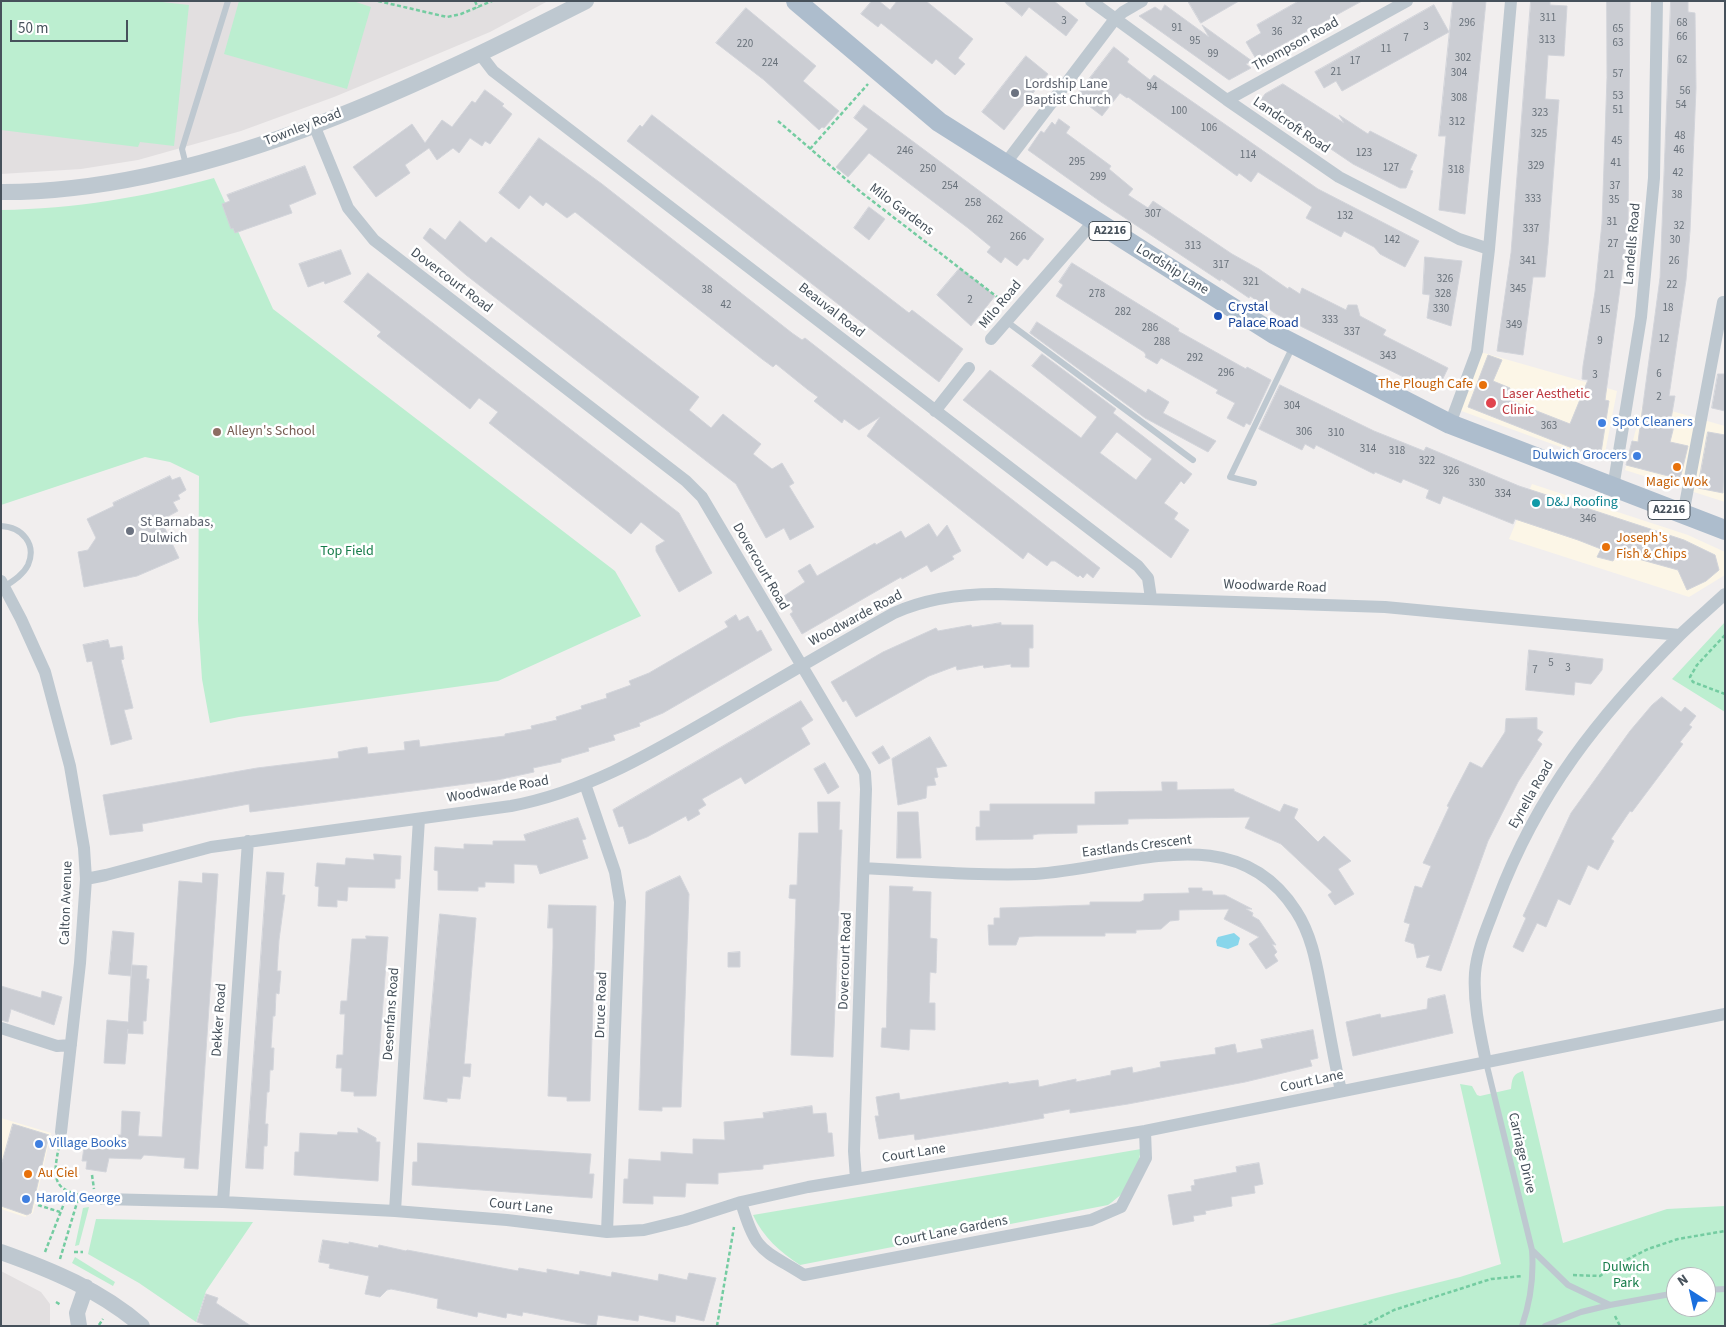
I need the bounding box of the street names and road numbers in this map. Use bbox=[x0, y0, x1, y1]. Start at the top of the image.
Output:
street label: Thompson Road bbox=[1250, 14, 1342, 76]
street label: Landcroft Road bbox=[1249, 94, 1333, 158]
street label: Townley Road bbox=[262, 105, 344, 151]
street label: Milo Gardens bbox=[866, 180, 936, 240]
street label: Landells Road bbox=[1621, 202, 1645, 286]
road number: A2216 bbox=[1089, 222, 1131, 240]
street label: Lordship Lane bbox=[1132, 241, 1212, 299]
street label: Dovercourt Road bbox=[407, 245, 495, 317]
street label: Milo Road bbox=[976, 278, 1026, 332]
street label: Beauval Road bbox=[795, 280, 867, 342]
road number: A2216 bbox=[1648, 500, 1690, 520]
street label: Dovercourt Road bbox=[728, 520, 792, 614]
street label: Woodwarde Road bbox=[1223, 577, 1327, 597]
street label: Woodwarde Road bbox=[806, 587, 906, 651]
street label: Eynella Road bbox=[1506, 758, 1558, 832]
street label: Woodwarde Road bbox=[446, 773, 550, 807]
street label: Eastlands Crescent bbox=[1081, 832, 1193, 862]
street label: Calton Avenue bbox=[57, 861, 77, 945]
street label: Dovercourt Road bbox=[836, 912, 856, 1010]
street label: Desenfans Road bbox=[380, 967, 404, 1061]
street label: Druce Road bbox=[592, 971, 612, 1039]
street label: Dekker Road bbox=[209, 983, 231, 1057]
street label: Court Lane bbox=[1279, 1067, 1345, 1097]
street label: Carriage Drive bbox=[1504, 1111, 1538, 1195]
street label: Court Lane bbox=[881, 1141, 947, 1167]
street label: Court Lane bbox=[488, 1195, 554, 1219]
street label: Court Lane Gardens bbox=[893, 1213, 1009, 1251]

